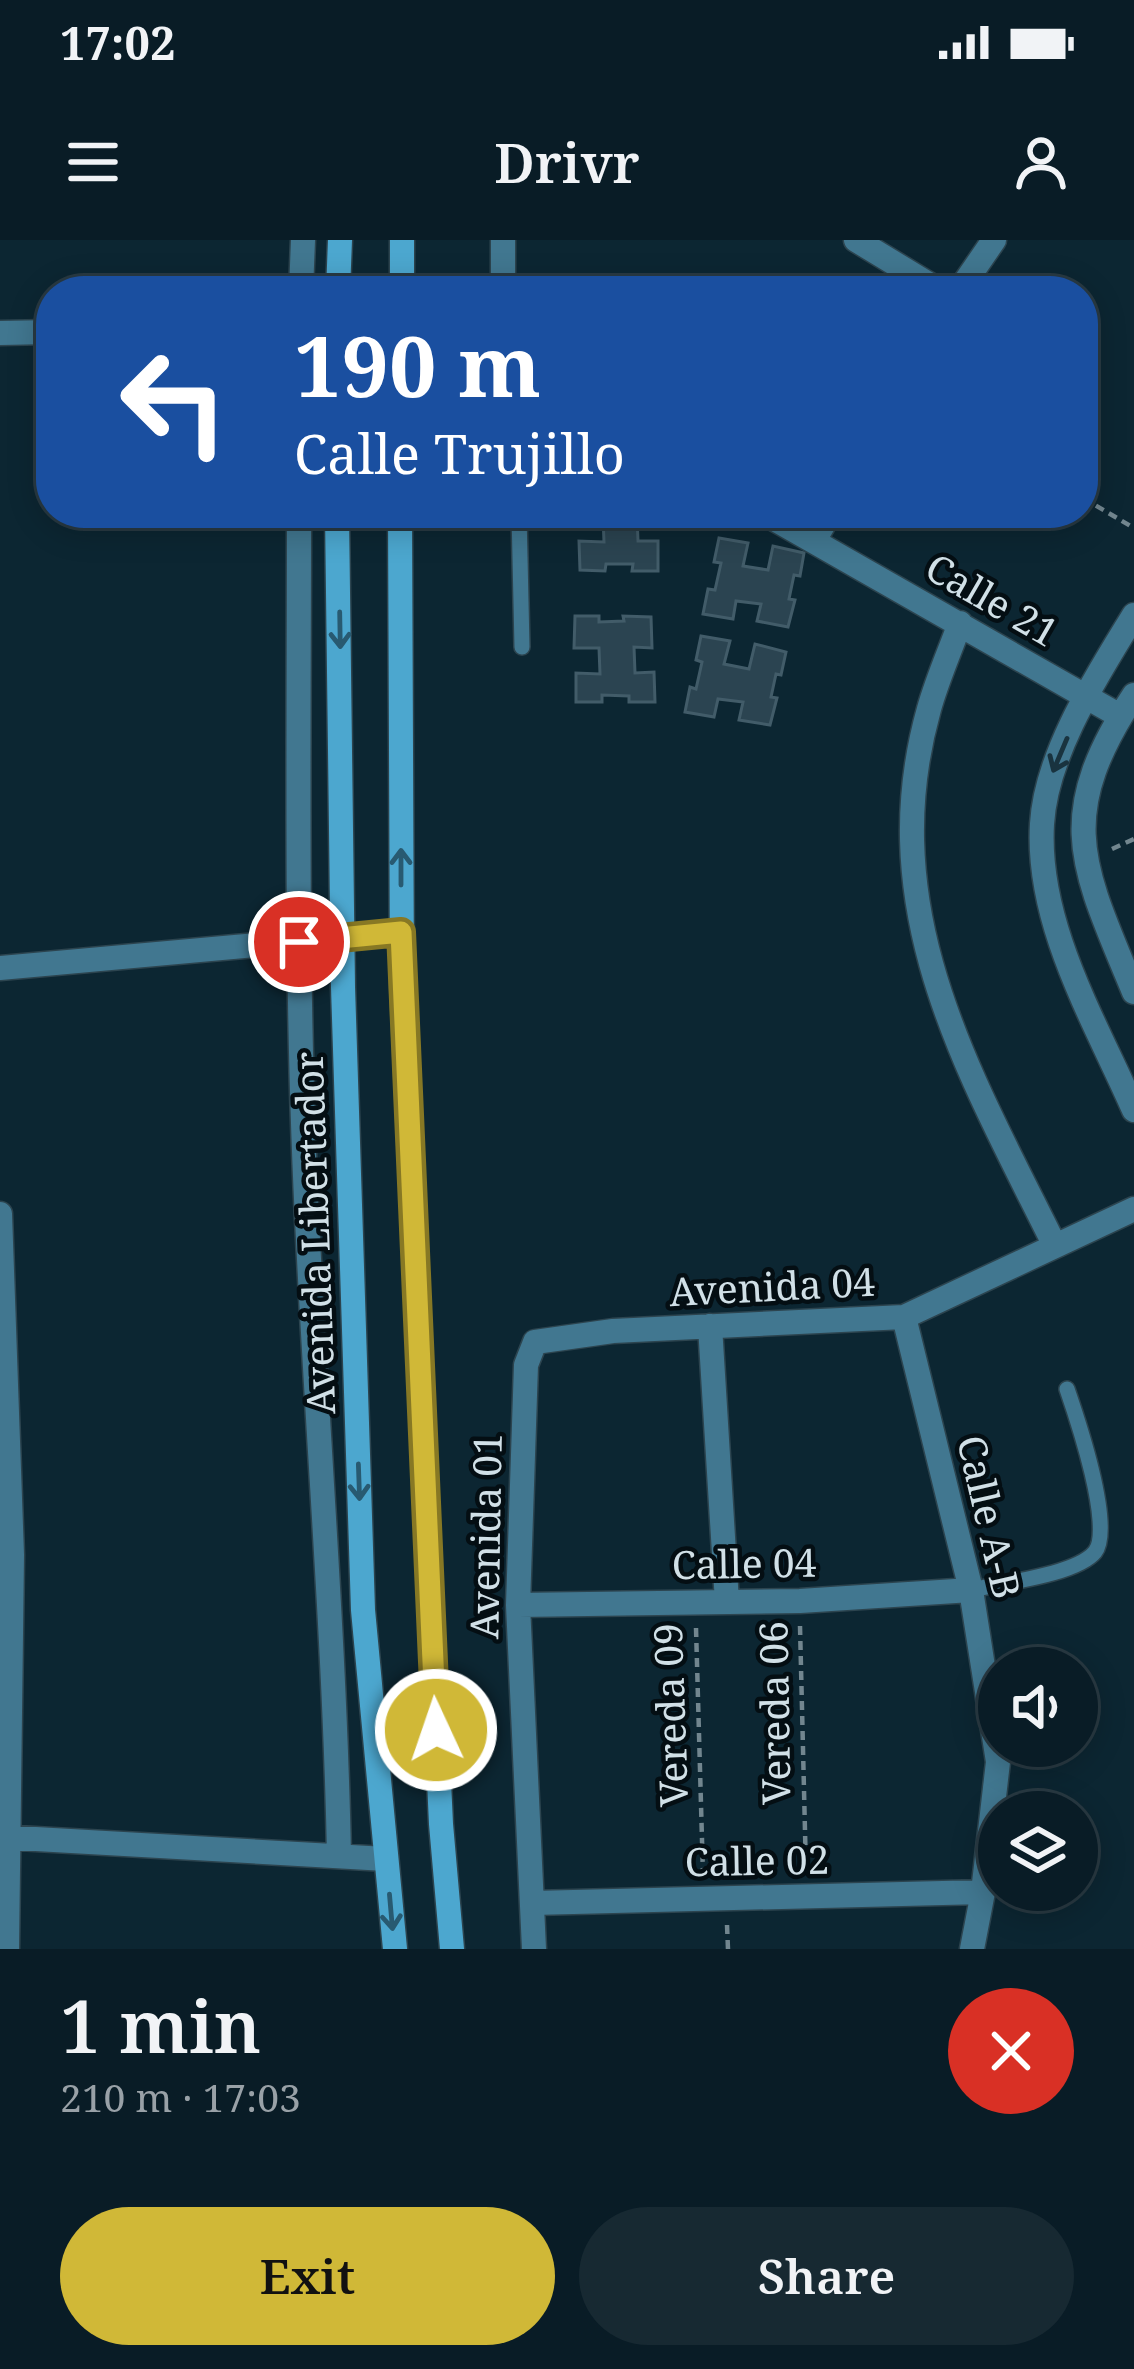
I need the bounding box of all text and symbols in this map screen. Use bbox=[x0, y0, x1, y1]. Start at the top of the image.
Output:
text: 17:02 bbox=[60, 12, 175, 73]
text: Drivr bbox=[494, 125, 640, 199]
icon: menu bbox=[60, 129, 126, 195]
icon: person bbox=[1008, 129, 1074, 195]
text: 190 m bbox=[294, 307, 541, 422]
icon: left bbox=[96, 324, 252, 480]
text: Calle Trujillo bbox=[294, 416, 625, 490]
street label: Calle 21 bbox=[917, 540, 1069, 658]
one-way arrow bbox=[328, 610, 351, 649]
one-way arrow bbox=[1048, 737, 1070, 773]
one-way arrow bbox=[390, 848, 412, 887]
pin bbox=[248, 891, 350, 993]
icon: arrive bbox=[266, 909, 332, 975]
street label: Avenida Libertador bbox=[281, 1051, 346, 1415]
street label: Avenida 04 bbox=[668, 1254, 876, 1317]
street label: Calle A-B bbox=[946, 1430, 1035, 1604]
street label: Avenida 01 bbox=[456, 1433, 513, 1639]
one-way arrow bbox=[347, 1462, 370, 1501]
street label: Calle 04 bbox=[671, 1535, 817, 1590]
street label: Vereda 06 bbox=[745, 1621, 802, 1805]
street label: Vereda 09 bbox=[640, 1622, 699, 1808]
map controls bbox=[978, 1647, 1098, 1911]
button: sound bbox=[978, 1647, 1098, 1767]
position arrow bbox=[373, 1667, 499, 1793]
button: layers bbox=[978, 1791, 1098, 1911]
street label: Calle 02 bbox=[684, 1832, 830, 1887]
one-way arrow bbox=[380, 1892, 403, 1931]
text: 1 min bbox=[60, 1976, 261, 2074]
button: close bbox=[948, 1988, 1074, 2114]
text: 210 m · 17:03 bbox=[60, 2070, 301, 2123]
button: Exit bbox=[60, 2207, 555, 2345]
button: Share bbox=[579, 2207, 1074, 2345]

